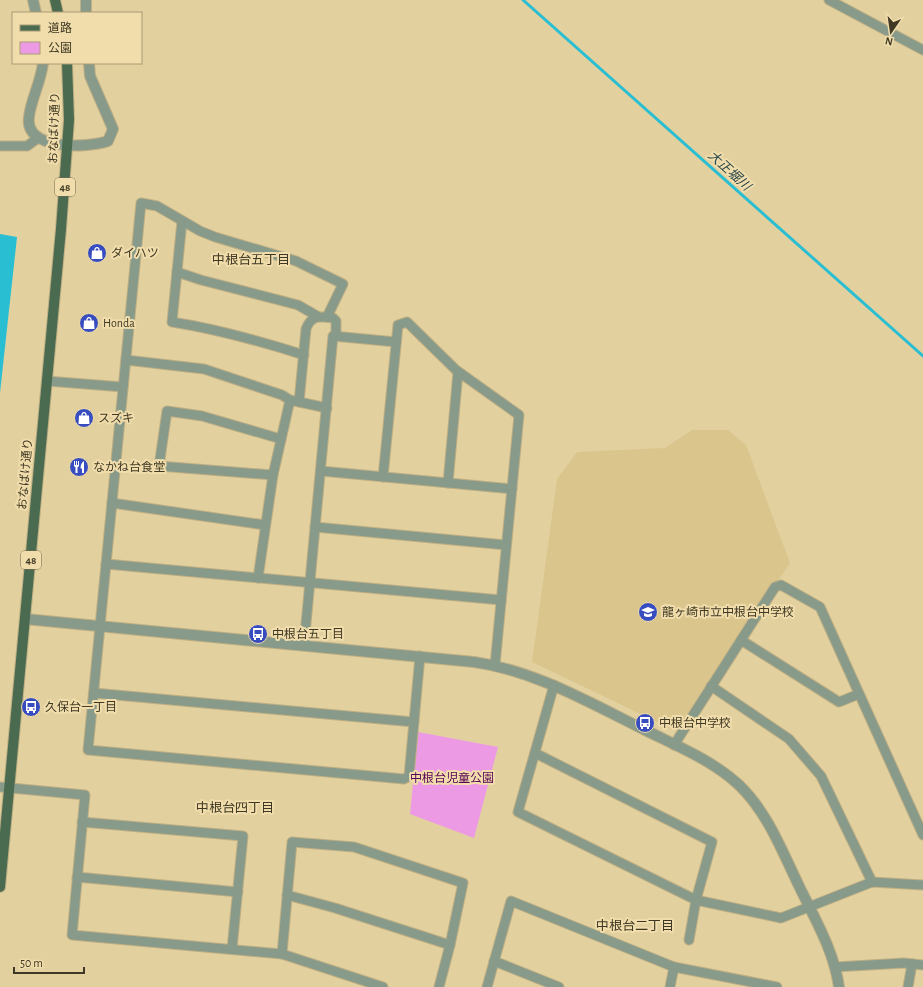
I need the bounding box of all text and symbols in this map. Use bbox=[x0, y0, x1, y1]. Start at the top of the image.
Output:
legend bbox=[12, 12, 142, 64]
north arrow bbox=[871, 12, 911, 52]
text: 道路 bbox=[48, 21, 72, 34]
text: N bbox=[884, 35, 894, 47]
text: 公園 bbox=[48, 42, 72, 54]
street label: おなばけ通り bbox=[46, 92, 61, 164]
water label: 大正堀川 bbox=[705, 148, 755, 195]
road number: 48 bbox=[55, 178, 75, 196]
shop icon: ダイハツ bbox=[86, 242, 108, 264]
place label: ダイハツ bbox=[111, 246, 159, 259]
district label: 中根台五丁目 bbox=[212, 253, 290, 267]
shop icon: Honda bbox=[78, 312, 100, 334]
place label: Honda bbox=[103, 317, 135, 329]
shop icon: スズキ bbox=[73, 407, 95, 429]
place label: スズキ bbox=[98, 411, 134, 424]
street label: おなばけ通り bbox=[15, 438, 34, 510]
restaurant icon: なかね台食堂 bbox=[68, 456, 90, 478]
place label: なかね台食堂 bbox=[93, 460, 165, 473]
road number: 48 bbox=[21, 551, 41, 569]
school or university icon: 龍ヶ崎市立中根台中学校 bbox=[637, 601, 659, 623]
place label: 龍ヶ崎市立中根台中学校 bbox=[662, 605, 794, 618]
bus stop icon: 中根台五丁目 bbox=[247, 623, 269, 645]
place label: 中根台五丁目 bbox=[272, 627, 344, 640]
bus stop icon: 久保台一丁目 bbox=[20, 696, 42, 718]
place label: 久保台一丁目 bbox=[45, 700, 117, 713]
bus stop icon: 中根台中学校 bbox=[634, 712, 656, 734]
place label: 中根台中学校 bbox=[659, 716, 731, 729]
park label: 中根台児童公園 bbox=[410, 771, 494, 784]
district label: 中根台四丁目 bbox=[196, 801, 274, 815]
district label: 中根台二丁目 bbox=[596, 919, 674, 933]
scale bar bbox=[14, 949, 84, 975]
text: 50 m bbox=[20, 957, 43, 969]

